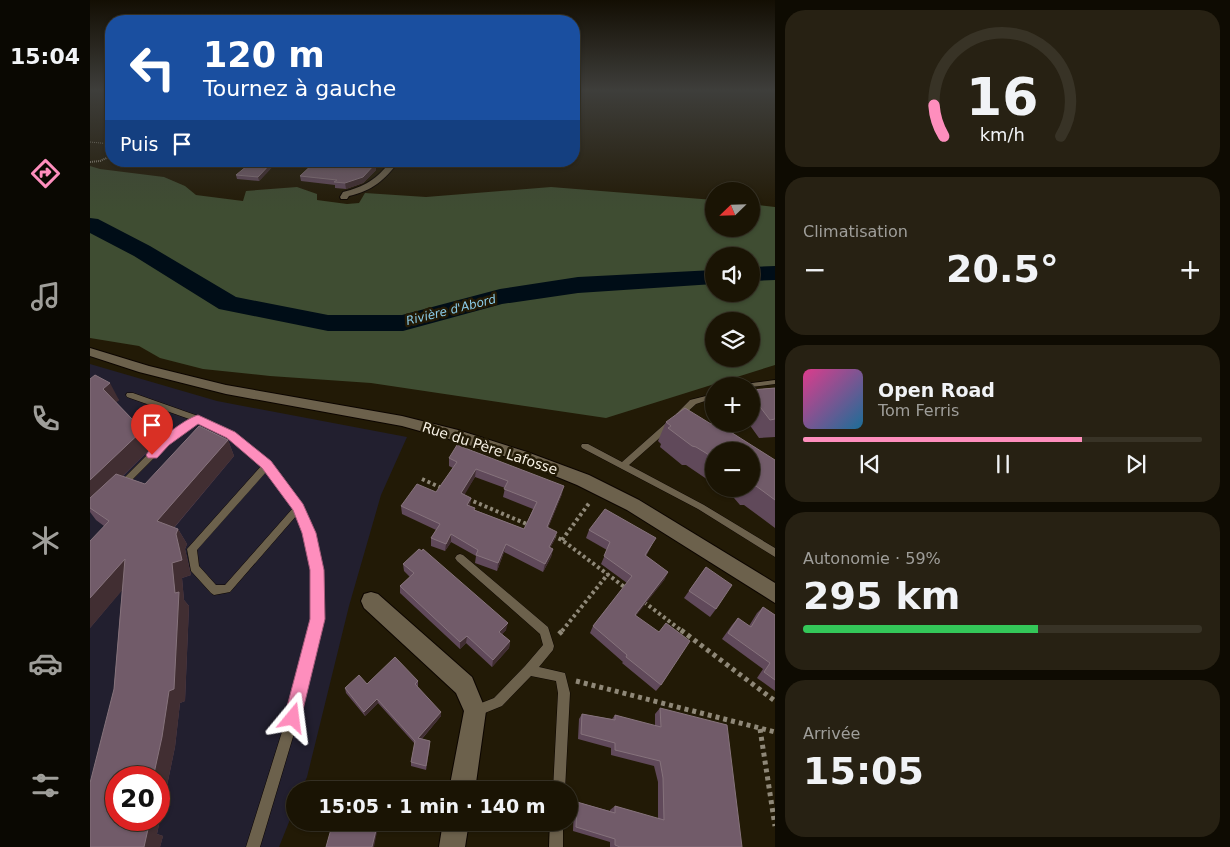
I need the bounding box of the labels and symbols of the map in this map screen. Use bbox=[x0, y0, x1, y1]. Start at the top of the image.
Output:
north arrow bbox=[705, 182, 760, 238]
water label: Rivière d'Abord bbox=[405, 292, 498, 328]
pin bbox=[131, 404, 173, 455]
street label: Rue du Père Lafosse bbox=[420, 419, 560, 477]
position arrow bbox=[266, 691, 318, 743]
speed limit sign: 20 bbox=[105, 766, 170, 831]

